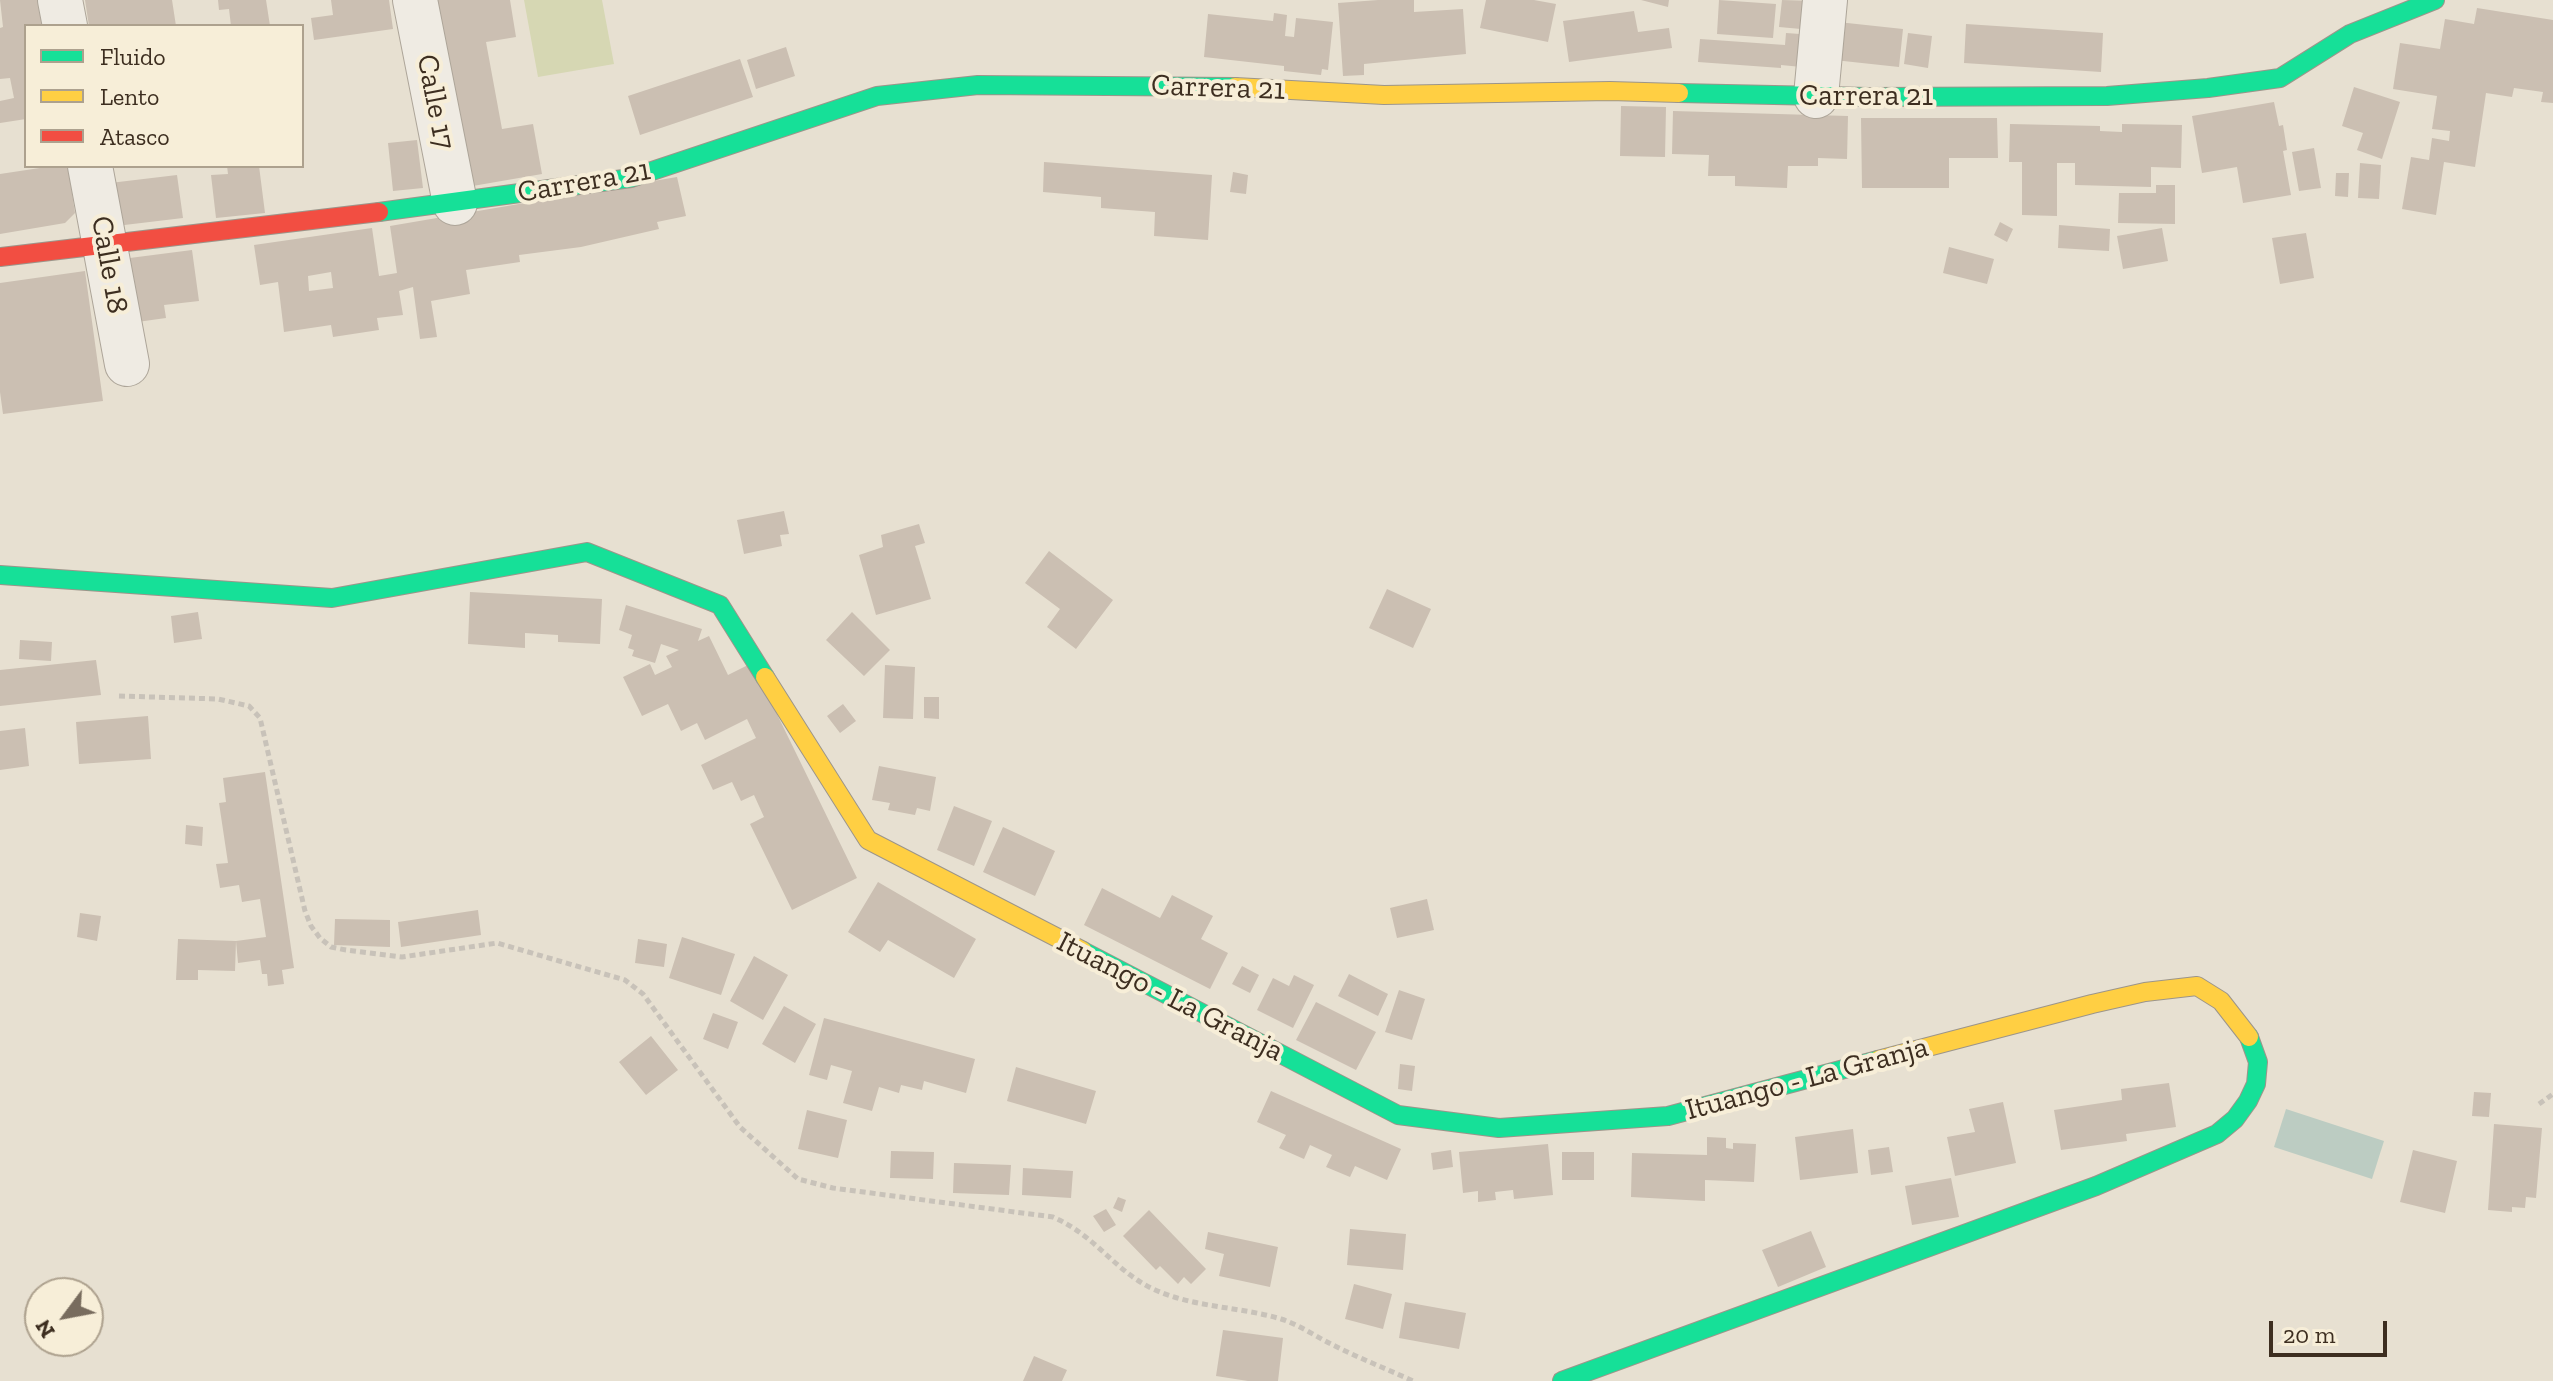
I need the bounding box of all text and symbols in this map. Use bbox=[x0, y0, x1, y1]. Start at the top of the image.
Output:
legend bbox=[24, 24, 304, 168]
text: Fluido bbox=[100, 42, 165, 71]
street label: Calle 17 bbox=[408, 51, 462, 153]
street label: Carrera 21 bbox=[1150, 68, 1286, 108]
street label: Carrera 21 bbox=[1799, 78, 1933, 114]
text: Lento bbox=[100, 82, 159, 111]
text: Atasco bbox=[100, 122, 170, 151]
street label: Carrera 21 bbox=[515, 153, 653, 211]
street label: Calle 18 bbox=[83, 213, 135, 317]
street label: Ituango - La Granja bbox=[1051, 924, 1289, 1070]
street label: Ituango - La Granja bbox=[1682, 1029, 1932, 1129]
north arrow bbox=[24, 1277, 104, 1357]
scale bar bbox=[2273, 1305, 2391, 1355]
text: N bbox=[29, 1315, 61, 1343]
text: 20 m bbox=[2283, 1320, 2335, 1349]

